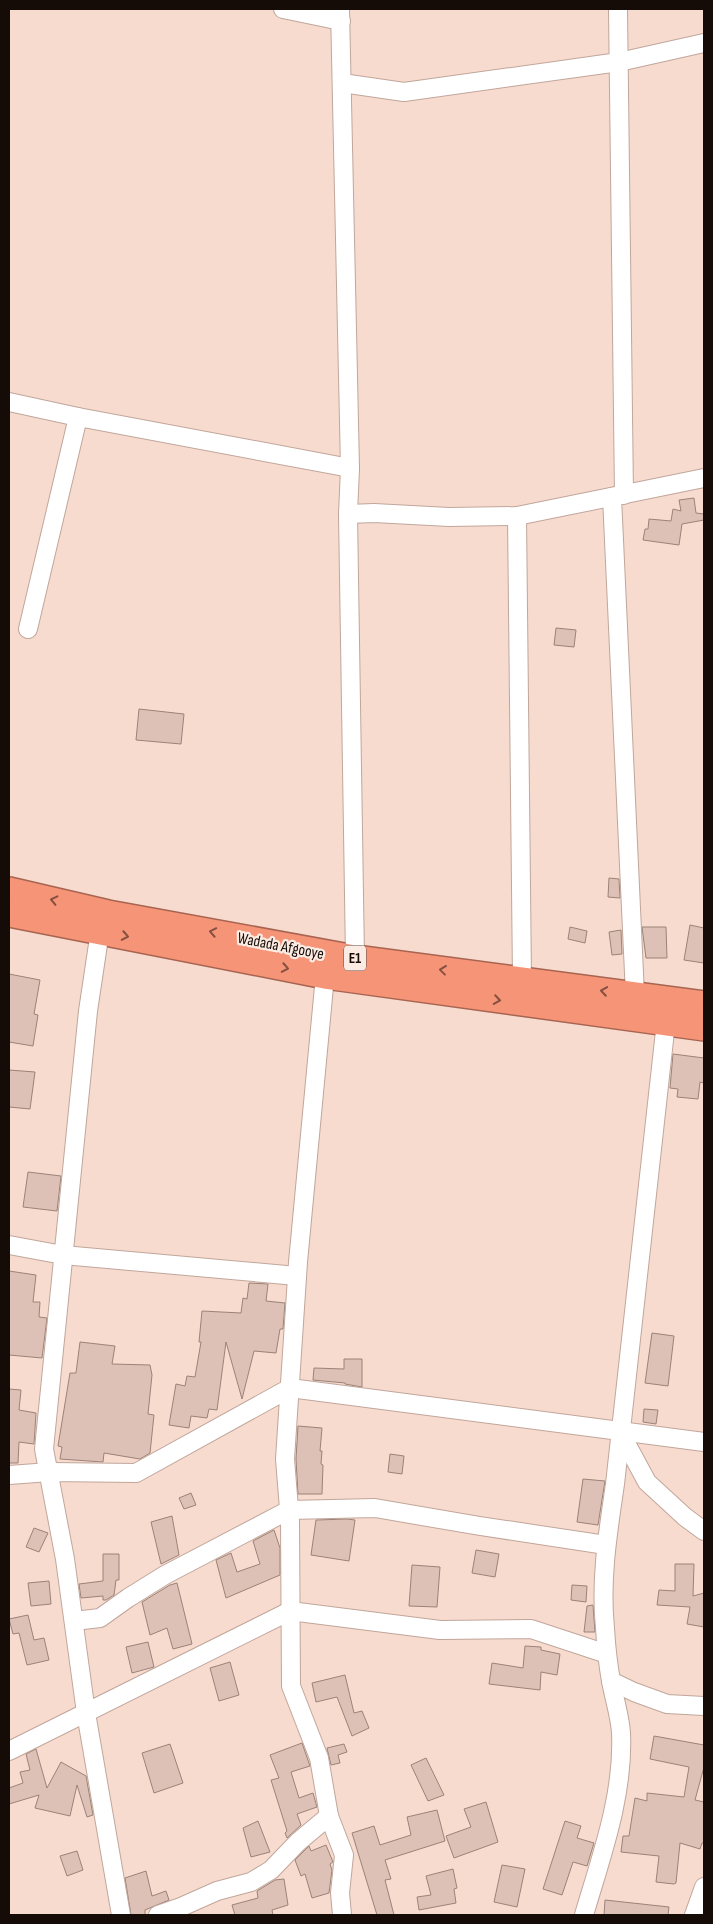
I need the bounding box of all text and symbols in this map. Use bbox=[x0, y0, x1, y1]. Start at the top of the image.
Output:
one-way arrow bbox=[50, 896, 59, 906]
one-way arrow bbox=[209, 928, 218, 938]
street label: Wadada Afgooye bbox=[236, 929, 326, 964]
one-way arrow bbox=[121, 931, 130, 941]
road number: E1 bbox=[344, 946, 366, 970]
one-way arrow bbox=[280, 963, 289, 973]
one-way arrow bbox=[438, 965, 447, 975]
one-way arrow bbox=[600, 986, 608, 996]
one-way arrow bbox=[494, 994, 502, 1005]

